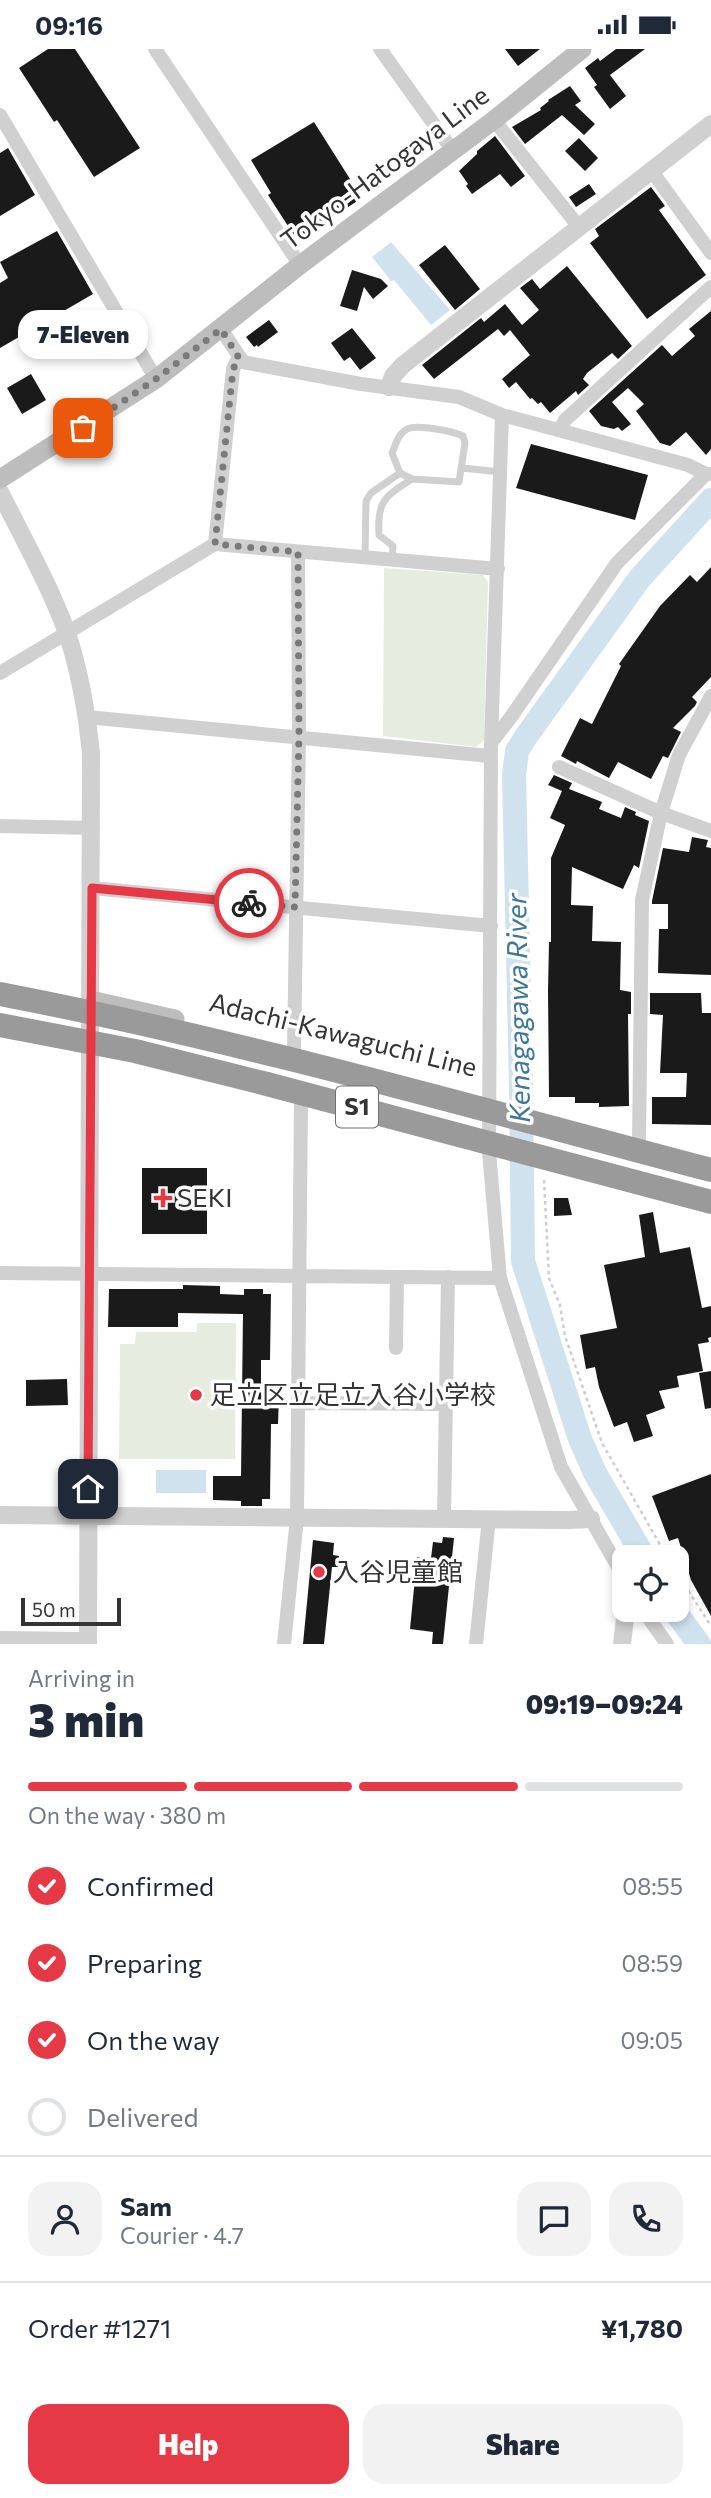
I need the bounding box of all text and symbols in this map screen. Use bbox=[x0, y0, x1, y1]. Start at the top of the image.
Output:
text: 09:16 bbox=[35, 9, 103, 40]
street label: Tokyo-Hatogaya Line bbox=[274, 79, 494, 255]
callout: 7-Eleven bbox=[18, 309, 148, 358]
text: 7-Eleven bbox=[37, 320, 129, 348]
pin bbox=[53, 398, 113, 458]
icon: bag bbox=[64, 409, 102, 447]
courier bbox=[214, 868, 284, 938]
icon: bike bbox=[230, 884, 268, 922]
water label: Kenagagawa River bbox=[498, 892, 536, 1123]
street label: Adachi-Kawaguchi Line bbox=[206, 985, 480, 1082]
road number: S1 bbox=[336, 1087, 378, 1127]
place label: SEKI bbox=[177, 1181, 232, 1212]
marker: SEKI bbox=[155, 1190, 171, 1206]
place label: 足立区立足立入谷小学校 bbox=[210, 1378, 496, 1409]
marker: 足立区立足立入谷小学校 bbox=[188, 1387, 204, 1403]
pin bbox=[58, 1459, 118, 1519]
icon: home bbox=[69, 1470, 107, 1508]
map controls bbox=[612, 1545, 689, 1622]
button: locate bbox=[612, 1545, 689, 1622]
place label: 入谷児童館 bbox=[333, 1555, 463, 1586]
marker: 入谷児童館 bbox=[311, 1564, 327, 1580]
scale bar bbox=[21, 1595, 121, 1627]
text: 50 m bbox=[32, 1598, 76, 1621]
text: Arriving in bbox=[28, 1664, 135, 1692]
text: 09:19–09:24 bbox=[526, 1688, 683, 1719]
text: 3 min bbox=[28, 1690, 144, 1746]
text: On the way · 380 m bbox=[28, 1801, 226, 1829]
icon: check bbox=[28, 1867, 66, 1905]
text: Confirmed bbox=[87, 1870, 214, 1901]
text: 08:55 bbox=[622, 1872, 683, 1900]
icon: check bbox=[28, 1944, 66, 1982]
text: Preparing bbox=[87, 1947, 202, 1978]
text: 08:59 bbox=[621, 1949, 683, 1977]
icon: check bbox=[28, 2021, 66, 2059]
text: On the way bbox=[87, 2024, 220, 2055]
text: 09:05 bbox=[620, 2026, 683, 2054]
text: Delivered bbox=[87, 2101, 198, 2132]
button: person bbox=[28, 2182, 102, 2256]
button: chat bbox=[517, 2182, 591, 2256]
button: phone bbox=[609, 2182, 683, 2256]
text: Sam bbox=[120, 2190, 172, 2221]
text: Courier · 4.7 bbox=[120, 2221, 244, 2249]
text: Order #1271 bbox=[28, 2312, 171, 2343]
text: ¥1,780 bbox=[601, 2312, 683, 2343]
button: Help bbox=[28, 2404, 349, 2484]
button: Share bbox=[363, 2404, 683, 2484]

